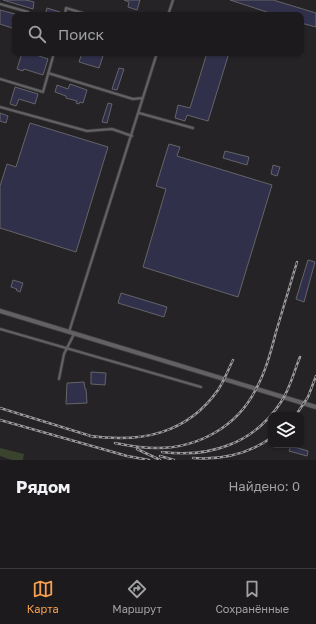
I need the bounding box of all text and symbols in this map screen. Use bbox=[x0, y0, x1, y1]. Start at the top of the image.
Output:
search box bbox=[12, 12, 304, 56]
icon: search bbox=[26, 23, 48, 45]
text: Поиск bbox=[58, 25, 104, 43]
map controls bbox=[268, 412, 304, 448]
button: layers bbox=[268, 412, 304, 448]
text: Рядом bbox=[16, 476, 70, 497]
text: Найдено: 0 bbox=[228, 478, 300, 494]
tab: Карта bbox=[27, 578, 59, 615]
tab: Маршрут bbox=[112, 578, 162, 615]
tab: Сохранённые bbox=[215, 578, 289, 615]

